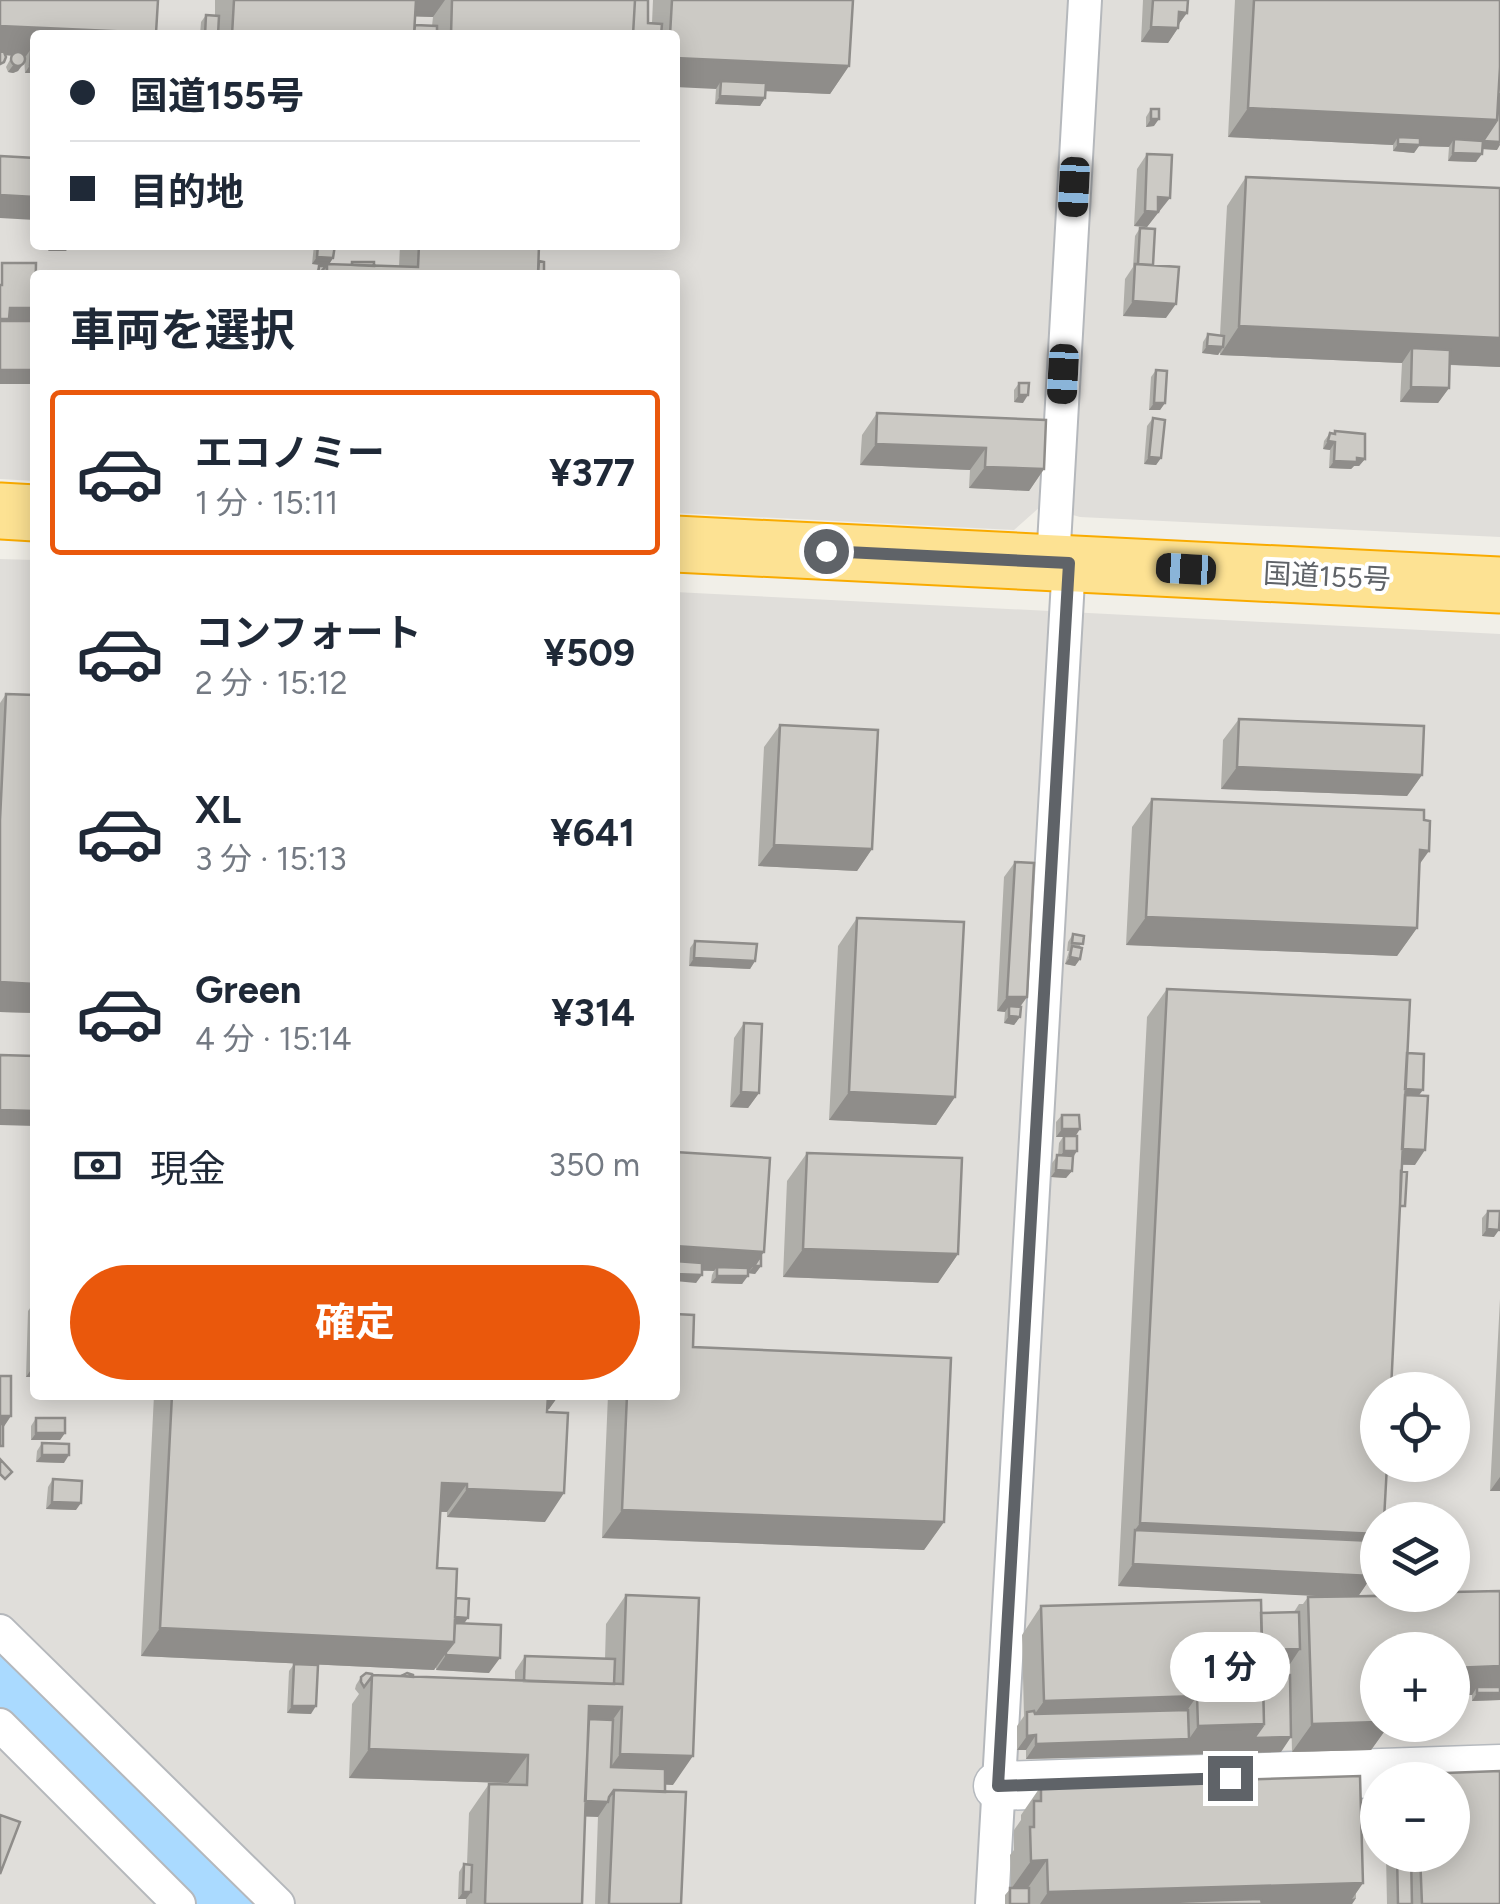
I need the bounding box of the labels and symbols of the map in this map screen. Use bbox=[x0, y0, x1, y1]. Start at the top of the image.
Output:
car bbox=[1057, 156, 1091, 218]
car bbox=[1046, 343, 1080, 405]
route start bbox=[804, 529, 849, 574]
car bbox=[1155, 552, 1217, 586]
street label: 国道155号 bbox=[1262, 556, 1392, 596]
callout: 1 分 bbox=[1170, 1633, 1290, 1703]
route end bbox=[1208, 1756, 1253, 1801]

